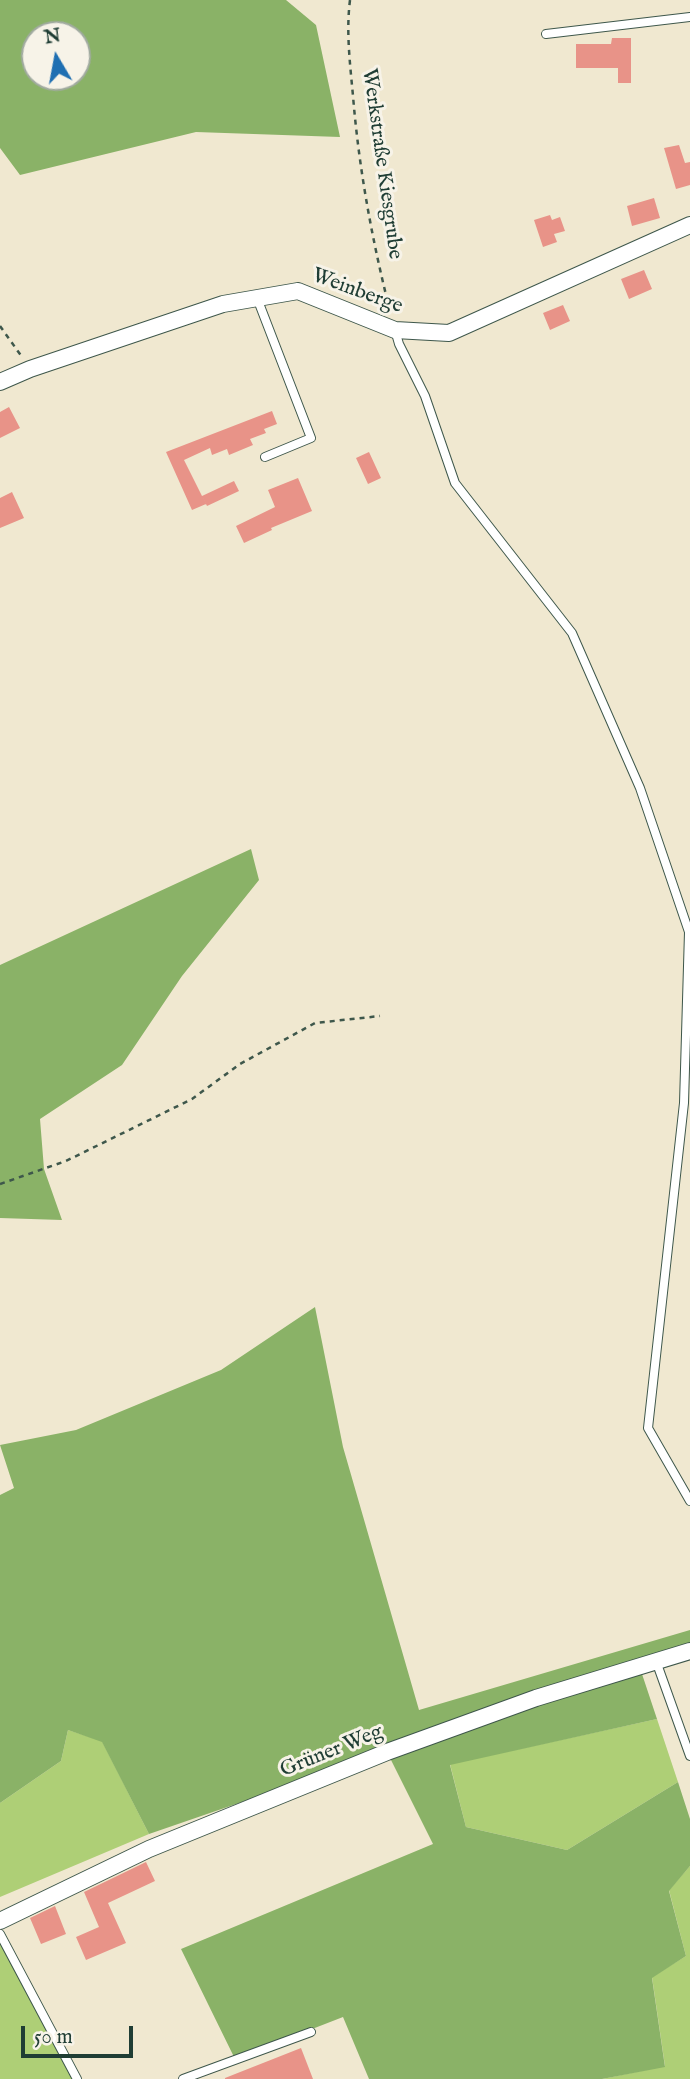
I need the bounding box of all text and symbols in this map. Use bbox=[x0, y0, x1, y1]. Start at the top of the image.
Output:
north arrow bbox=[21, 21, 91, 91]
text: N bbox=[43, 24, 63, 51]
street label: Werkstraße Kiesgrube bbox=[355, 67, 407, 261]
street label: Weinberge bbox=[308, 264, 406, 320]
street label: Grüner Weg bbox=[277, 1720, 387, 1784]
scale bar bbox=[24, 2012, 136, 2056]
text: 50 m bbox=[34, 2024, 73, 2051]

